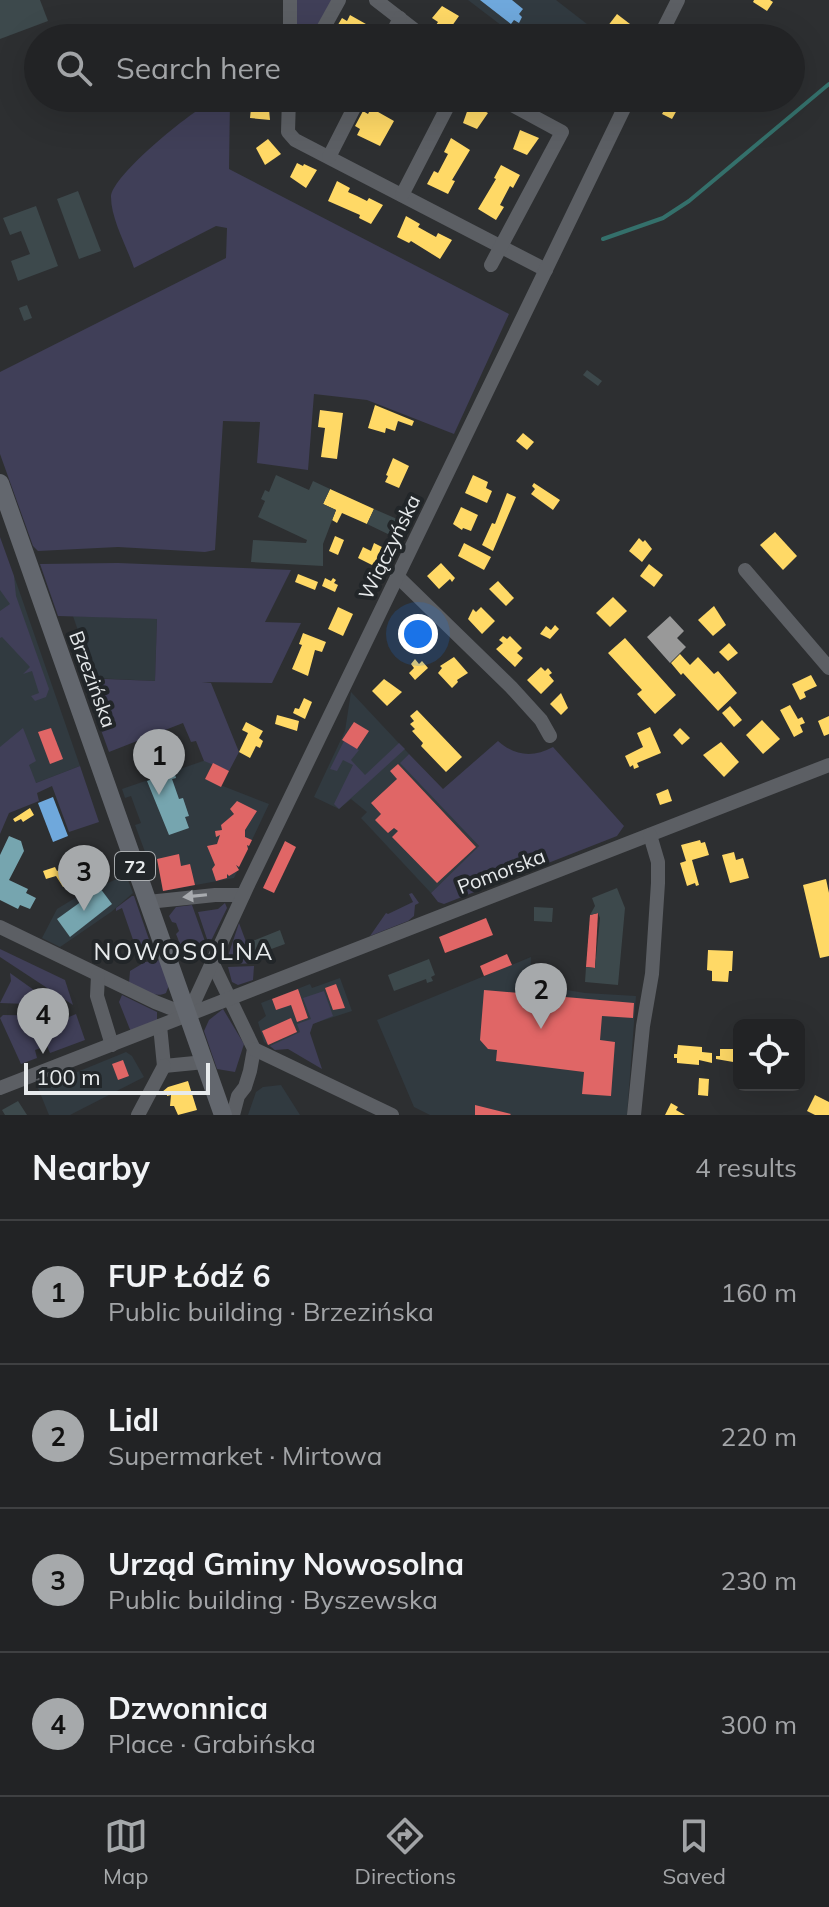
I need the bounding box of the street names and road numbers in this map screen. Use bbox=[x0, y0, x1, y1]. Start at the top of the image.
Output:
street label: Wiączyńska bbox=[353, 490, 425, 604]
street label: Brzezińska bbox=[64, 627, 122, 731]
street label: Pomorska bbox=[453, 843, 549, 899]
road number: 72 bbox=[115, 852, 155, 880]

